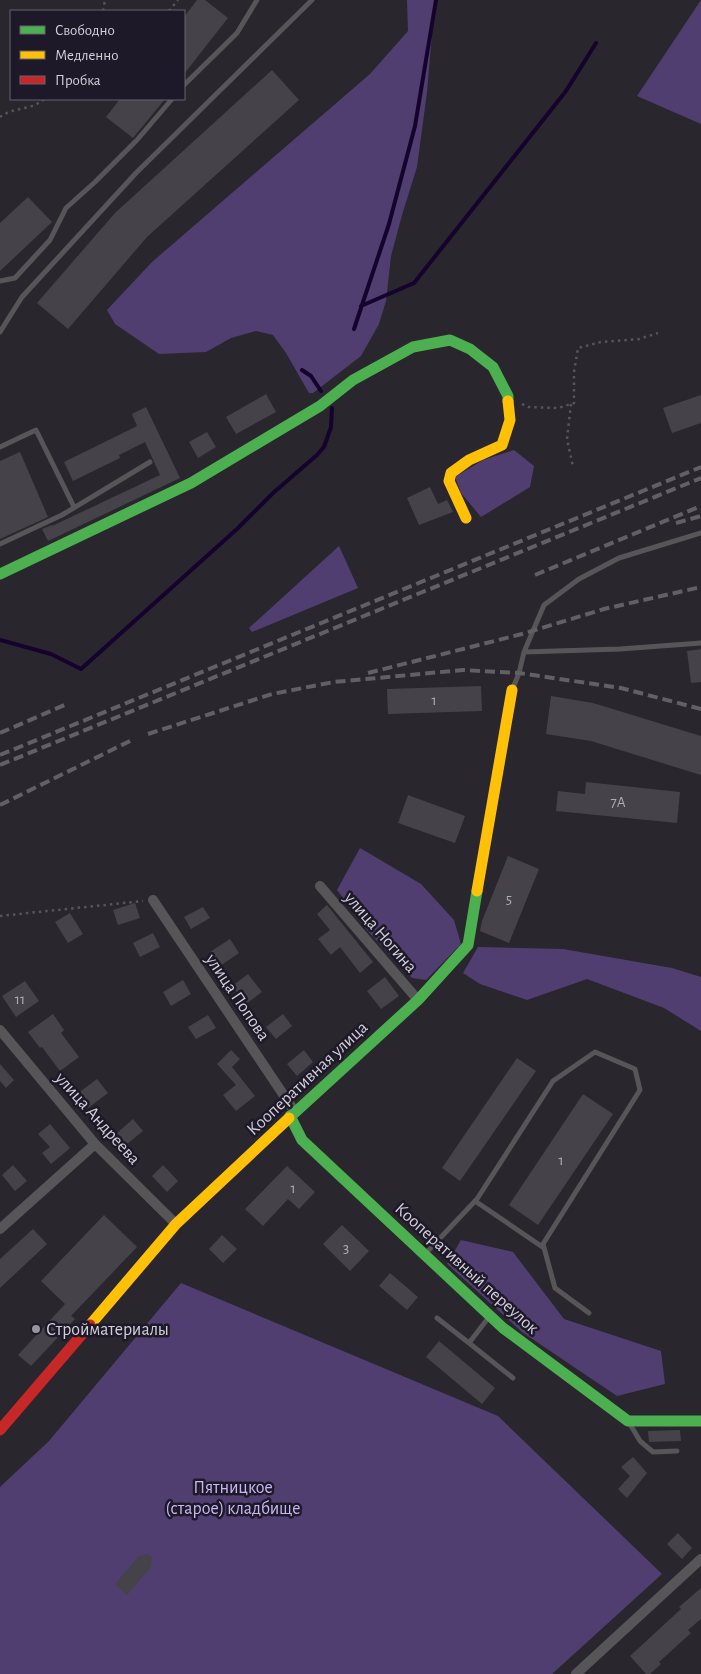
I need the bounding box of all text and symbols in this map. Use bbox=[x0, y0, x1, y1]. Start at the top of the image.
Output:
legend bbox=[10, 10, 185, 100]
text: Свободно bbox=[55, 23, 115, 38]
text: Медленно bbox=[55, 48, 119, 63]
text: Пробка bbox=[55, 73, 101, 88]
house number: 1 bbox=[431, 693, 437, 708]
house number: 7А bbox=[610, 795, 626, 810]
street label: улица Ногина bbox=[340, 888, 420, 976]
house number: 5 bbox=[506, 892, 512, 907]
street label: улица Попова bbox=[201, 950, 273, 1044]
house number: 11 bbox=[15, 992, 25, 1007]
street label: Кооперативная улица bbox=[244, 1018, 372, 1139]
street label: улица Андреева bbox=[51, 1068, 143, 1168]
house number: 1 bbox=[558, 1153, 564, 1168]
house number: 1 bbox=[290, 1181, 296, 1196]
street label: Кооперативный переулок bbox=[391, 1200, 542, 1338]
house number: 3 bbox=[343, 1241, 349, 1256]
place label: Стройматериалы bbox=[46, 1321, 169, 1339]
marker: Стройматериалы bbox=[30, 1323, 42, 1335]
park label: Пятницкое (старое) кладбище bbox=[165, 1479, 301, 1518]

